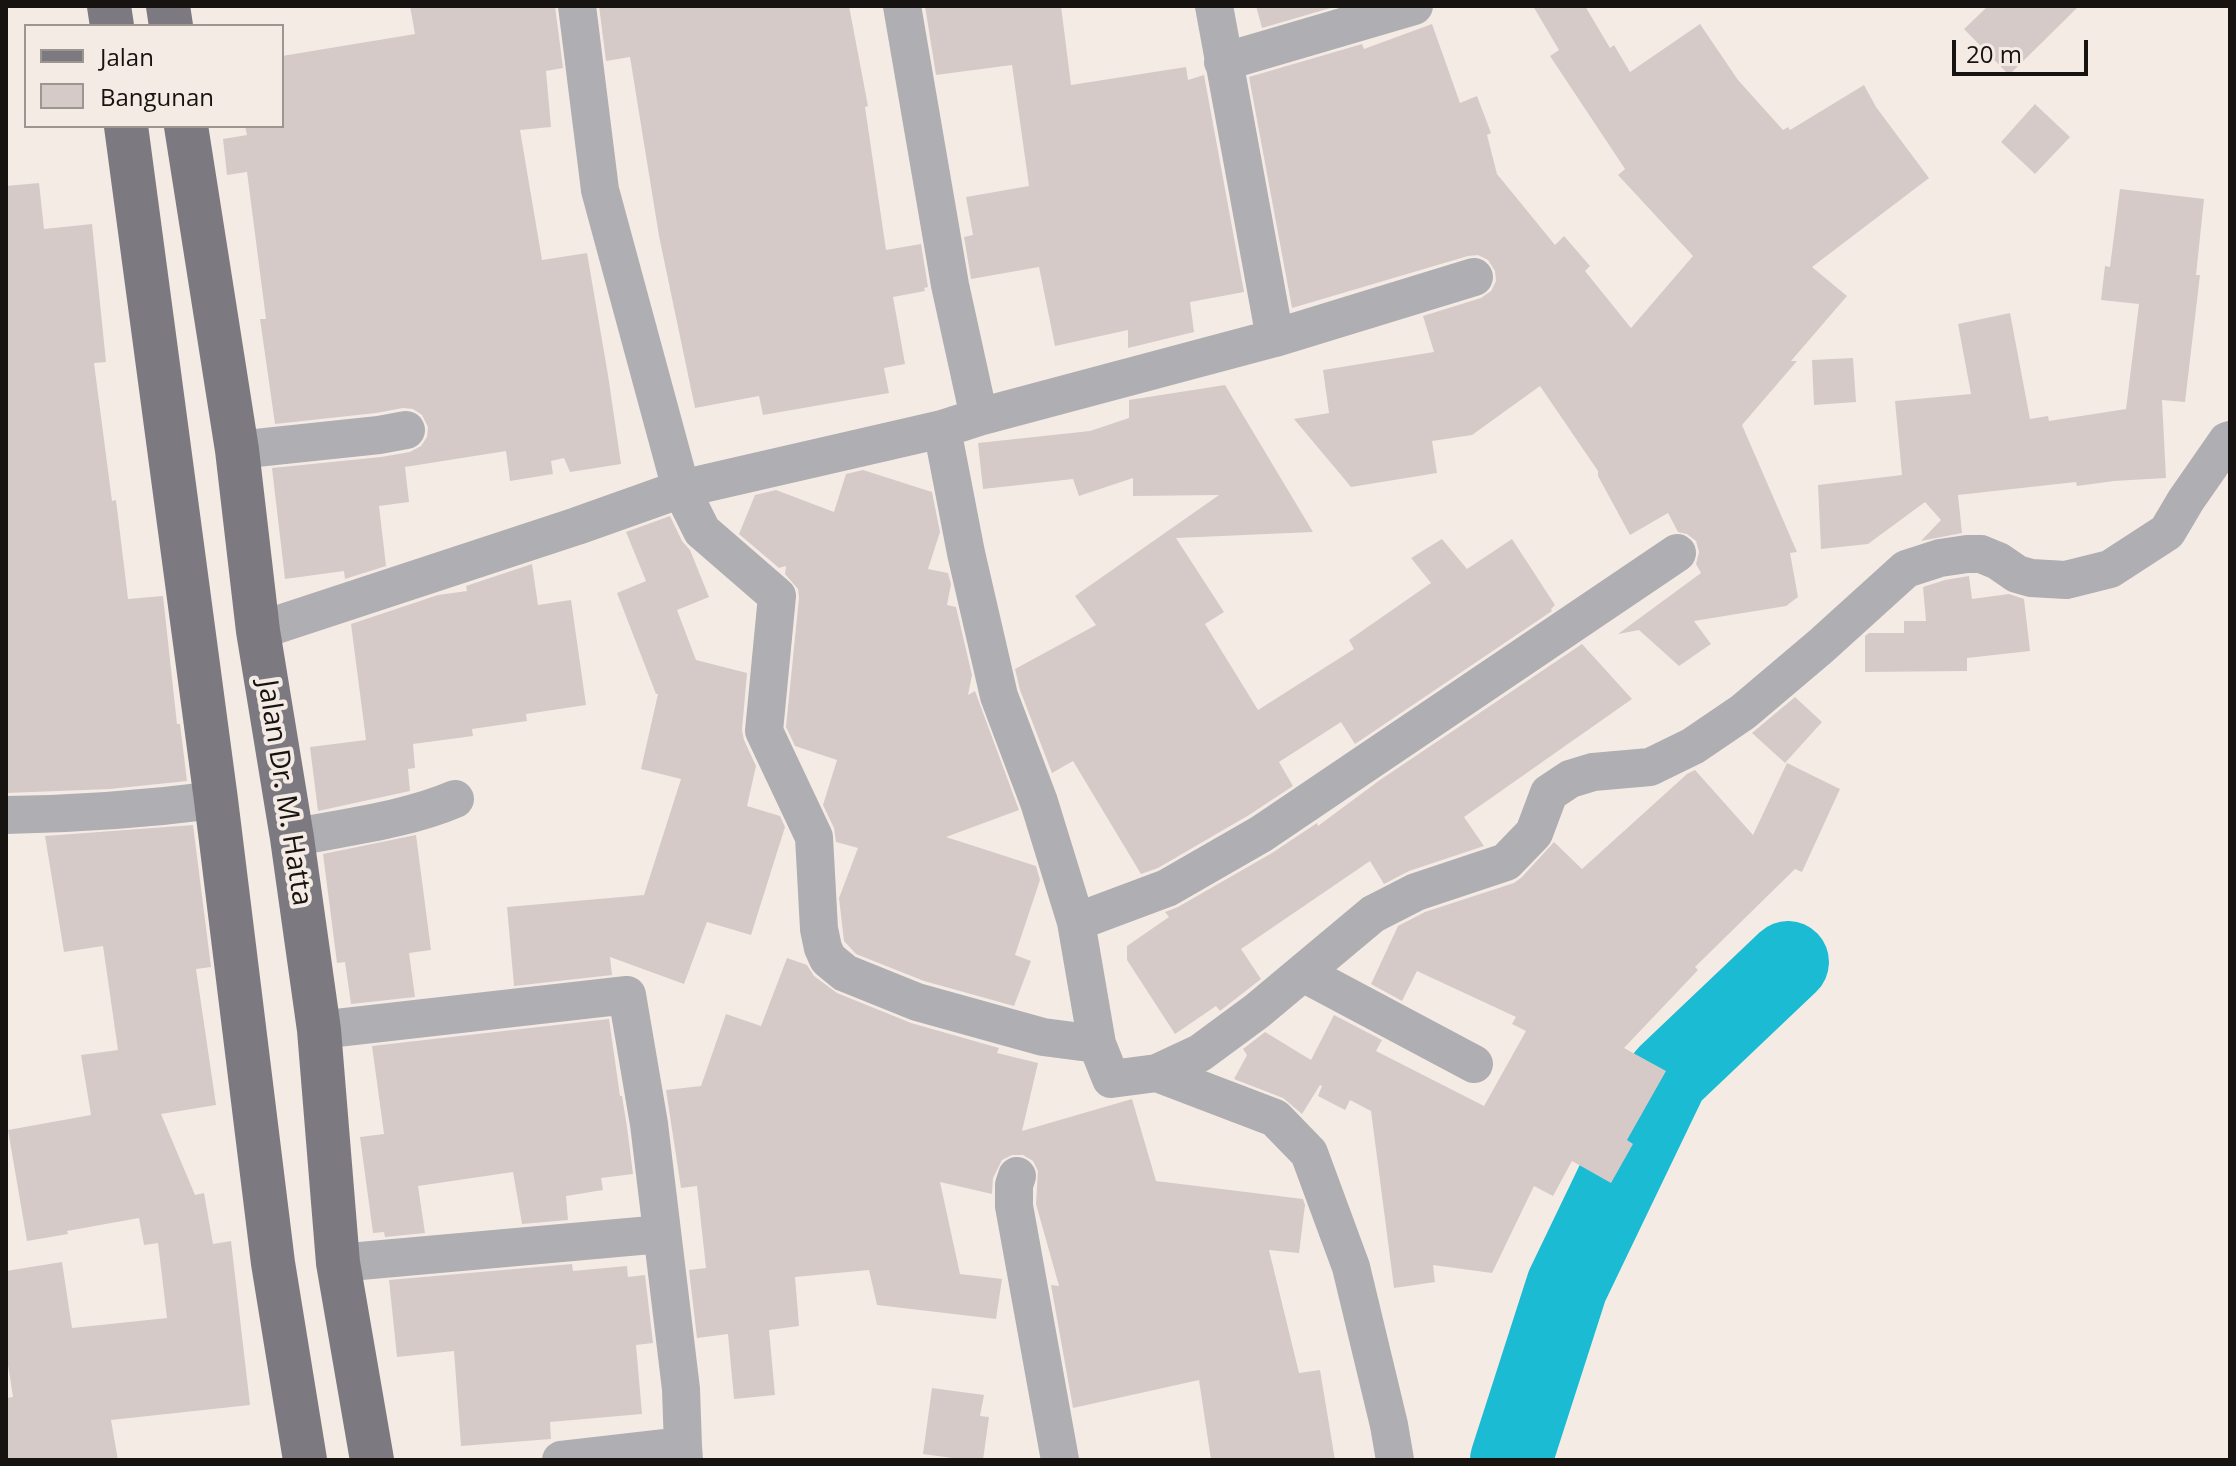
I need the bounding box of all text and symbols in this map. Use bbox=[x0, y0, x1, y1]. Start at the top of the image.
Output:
legend bbox=[24, 24, 284, 128]
scale bar bbox=[1956, 24, 2092, 74]
text: 20 m bbox=[1966, 37, 2022, 70]
text: Jalan bbox=[100, 40, 154, 73]
text: Bangunan bbox=[100, 80, 214, 113]
street label: Jalan Dr. M. Hatta bbox=[250, 678, 318, 908]

